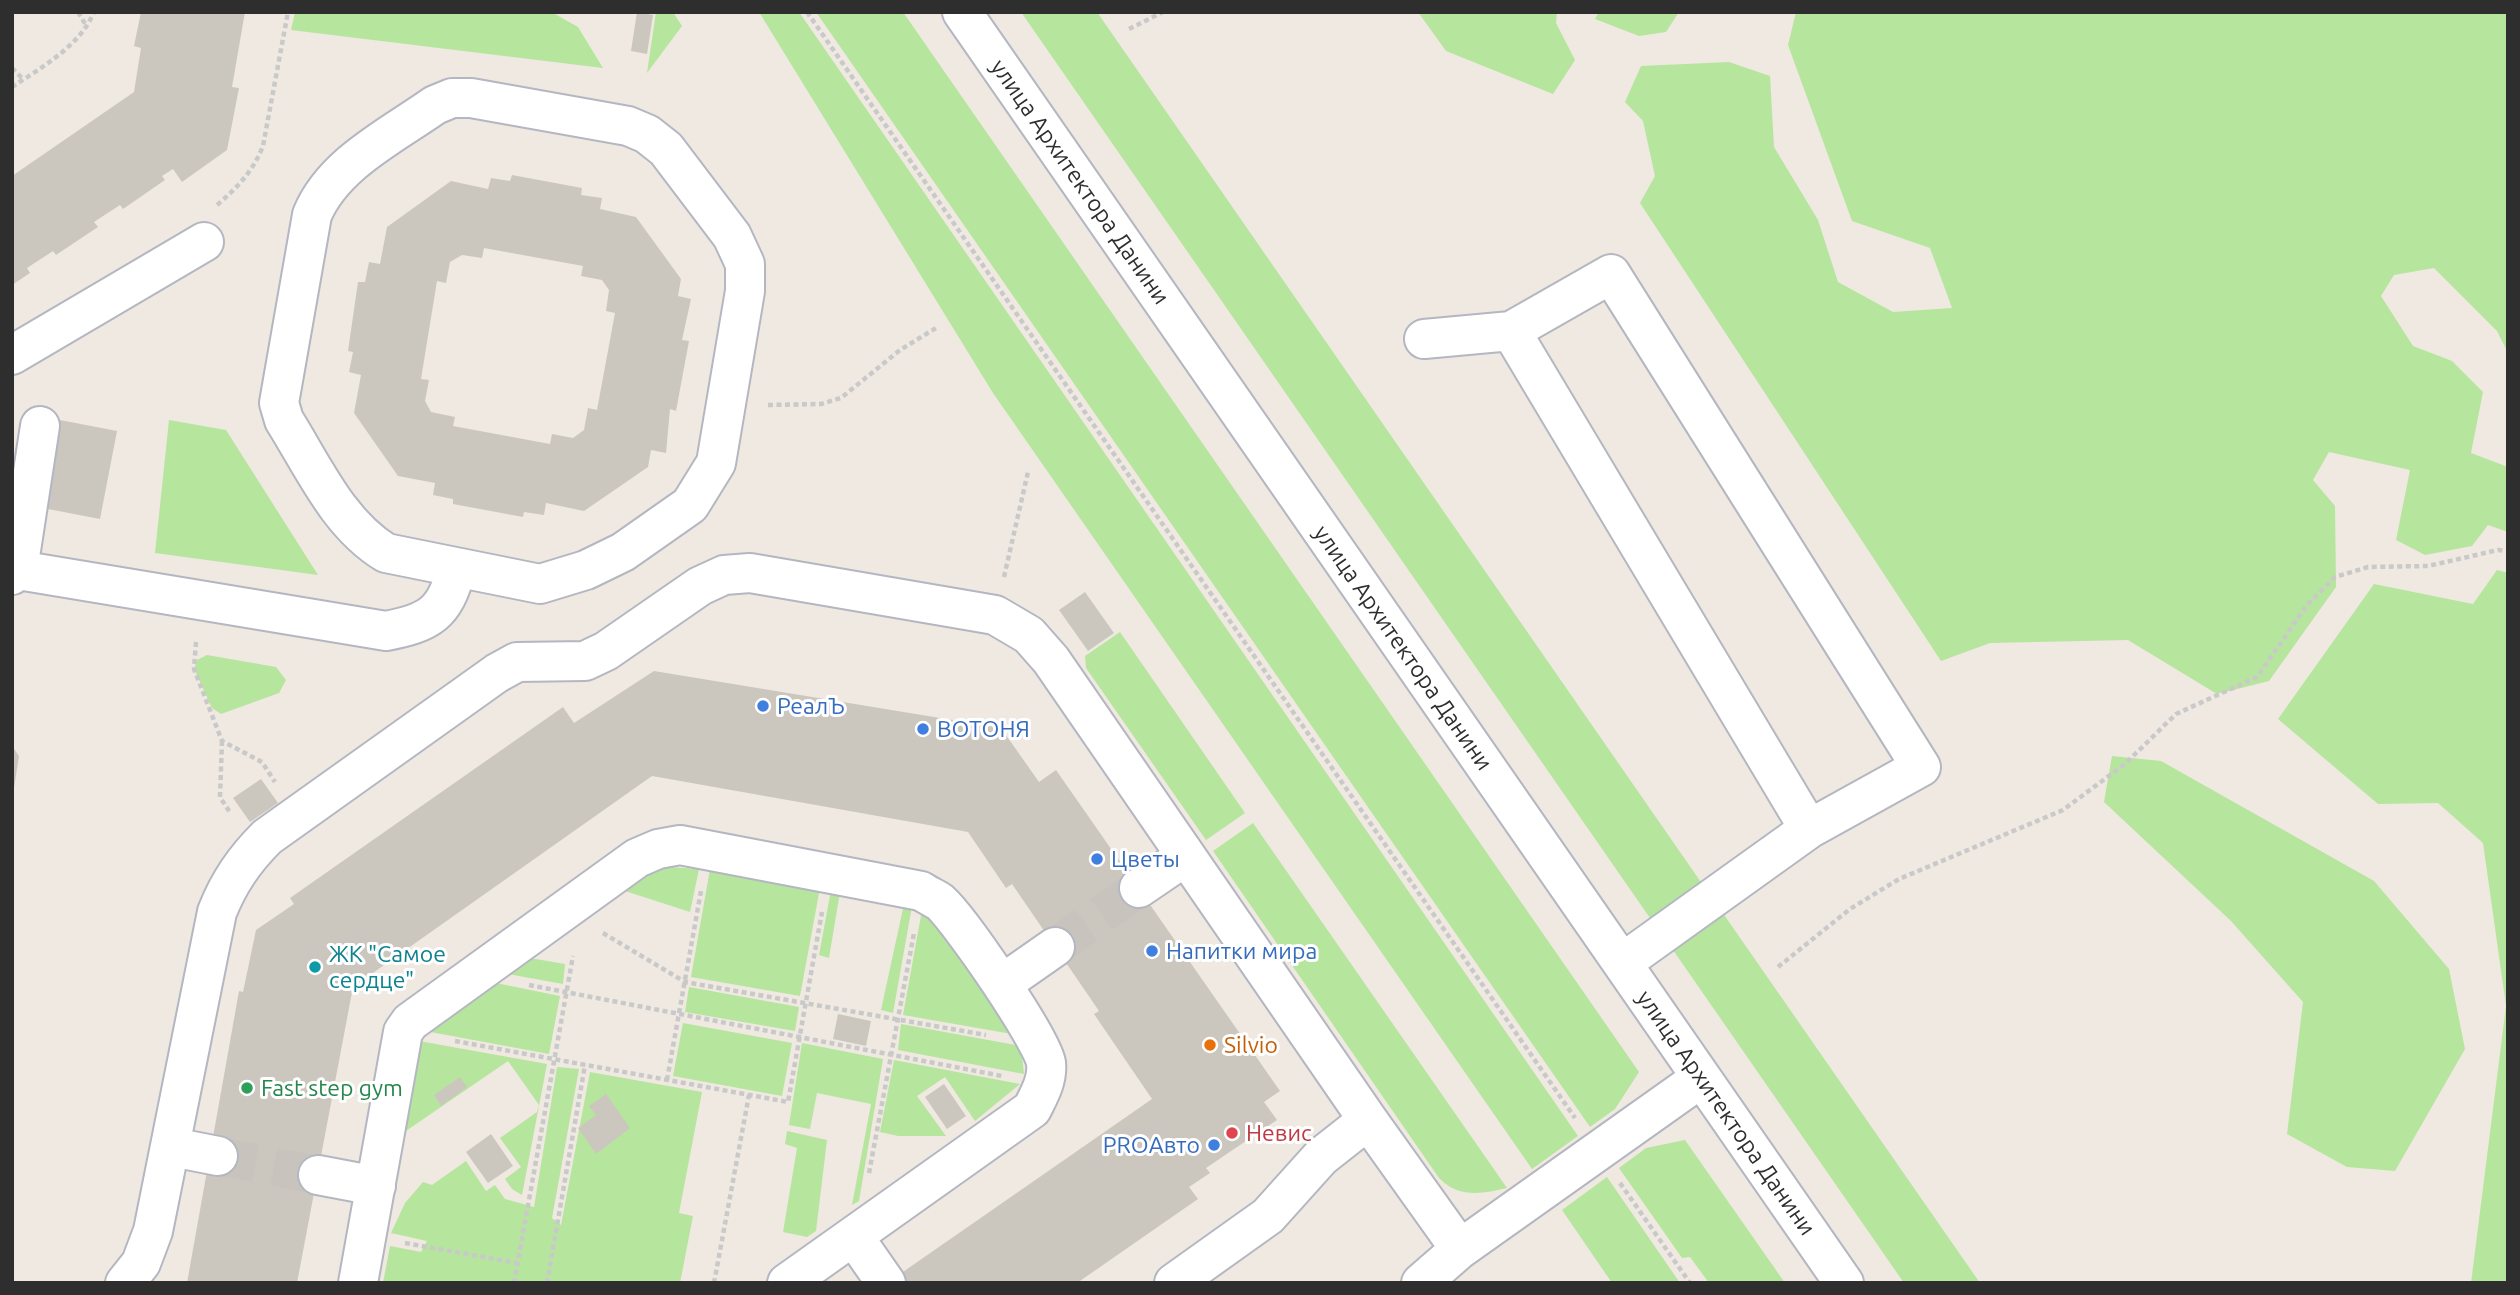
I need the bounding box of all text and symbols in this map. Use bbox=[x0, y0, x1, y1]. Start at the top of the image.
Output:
street label: улица Архитектора Данини bbox=[985, 54, 1175, 310]
street label: улица Архитектора Данини bbox=[1308, 520, 1498, 776]
place label: РеалЪ bbox=[777, 692, 845, 720]
marker: РеалЪ bbox=[755, 698, 771, 714]
place label: ВОТОНЯ bbox=[937, 715, 1030, 743]
marker: ВОТОНЯ bbox=[915, 721, 931, 737]
place label: Цветы bbox=[1111, 845, 1180, 873]
marker: Цветы bbox=[1089, 851, 1105, 867]
place label: Напитки мира bbox=[1166, 937, 1317, 965]
place label: ЖК "Самое сердце" bbox=[329, 940, 446, 994]
marker: Напитки мира bbox=[1144, 943, 1160, 959]
marker: ЖК "Самое сердце" bbox=[307, 959, 323, 975]
street label: улица Архитектора Данини bbox=[1631, 985, 1821, 1241]
place label: Silvio bbox=[1224, 1031, 1278, 1059]
marker: Silvio bbox=[1202, 1037, 1218, 1053]
place label: Fast step gym bbox=[261, 1074, 403, 1102]
marker: Fast step gym bbox=[239, 1080, 255, 1096]
place label: Невис bbox=[1246, 1119, 1312, 1147]
marker: Невис bbox=[1224, 1125, 1240, 1141]
place label: PROАвто bbox=[1103, 1131, 1200, 1159]
marker: PROАвто bbox=[1206, 1137, 1222, 1153]

